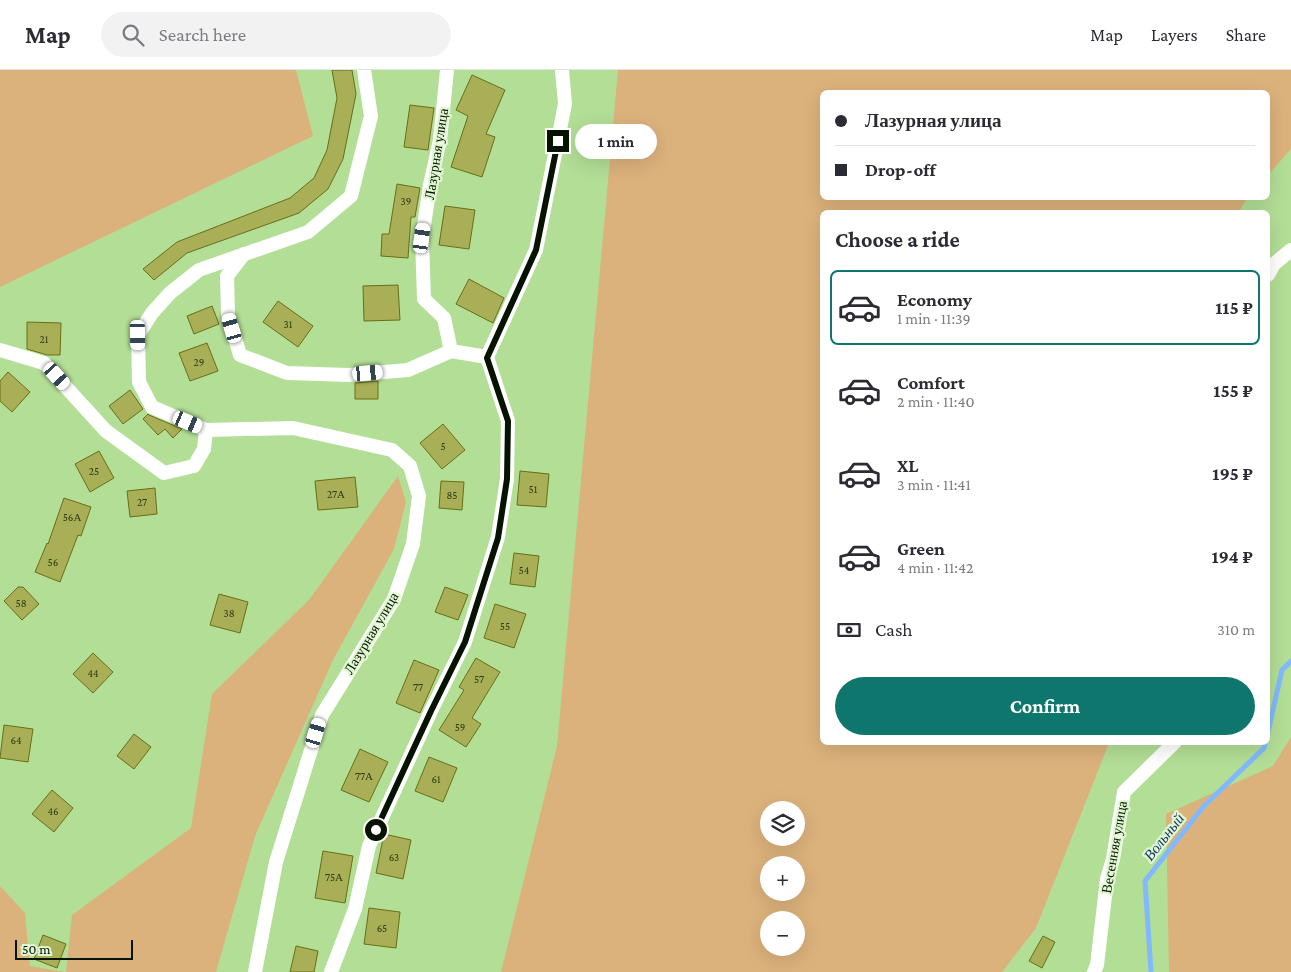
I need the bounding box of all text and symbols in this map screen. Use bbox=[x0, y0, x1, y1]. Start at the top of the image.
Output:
search box bbox=[101, 12, 451, 57]
text: Map bbox=[25, 21, 71, 48]
icon: search bbox=[119, 21, 147, 49]
text: Search here bbox=[159, 24, 246, 45]
text: Map bbox=[1090, 25, 1123, 45]
text: Layers bbox=[1151, 25, 1198, 45]
text: Share bbox=[1226, 25, 1266, 45]
street label: Лазурная улица bbox=[421, 106, 451, 201]
text: Лазурная улица bbox=[865, 110, 1001, 131]
callout: 1 min bbox=[576, 124, 658, 158]
route end bbox=[547, 130, 569, 152]
text: 1 min bbox=[598, 133, 634, 150]
text: Drop-off bbox=[865, 159, 936, 180]
house number: 39 bbox=[401, 195, 411, 207]
car bbox=[412, 222, 431, 254]
text: Choose a ride bbox=[835, 227, 960, 252]
icon: car bbox=[837, 285, 882, 330]
text: Economy bbox=[897, 289, 972, 310]
text: 115 ₽ bbox=[1215, 297, 1253, 318]
text: 1 min · 11:39 bbox=[897, 310, 971, 327]
car bbox=[220, 312, 243, 344]
house number: 31 bbox=[284, 318, 293, 330]
car bbox=[130, 320, 145, 350]
house number: 21 bbox=[40, 333, 49, 345]
house number: 29 bbox=[194, 356, 204, 368]
car bbox=[41, 360, 72, 392]
car bbox=[352, 364, 383, 382]
icon: car bbox=[837, 368, 882, 413]
text: Comfort bbox=[897, 372, 965, 393]
text: 155 ₽ bbox=[1213, 380, 1253, 401]
text: 2 min · 11:40 bbox=[897, 393, 975, 410]
car bbox=[171, 409, 204, 435]
house number: 5 bbox=[440, 440, 446, 452]
icon: car bbox=[837, 451, 882, 496]
text: XL bbox=[897, 455, 919, 476]
text: 195 ₽ bbox=[1212, 463, 1253, 484]
house number: 25 bbox=[89, 465, 99, 477]
text: 3 min · 11:41 bbox=[897, 476, 971, 493]
house number: 51 bbox=[529, 483, 538, 495]
house number: 27А bbox=[327, 488, 345, 500]
house number: 85 bbox=[447, 489, 457, 501]
house number: 27 bbox=[137, 496, 147, 508]
house number: 56А bbox=[63, 511, 81, 523]
icon: car bbox=[837, 534, 882, 579]
text: Green bbox=[897, 538, 945, 559]
text: 194 ₽ bbox=[1211, 546, 1253, 567]
house number: 56 bbox=[48, 556, 58, 568]
text: 4 min · 11:42 bbox=[897, 559, 974, 576]
house number: 54 bbox=[519, 564, 530, 576]
street label: Лазурная улица bbox=[340, 589, 402, 677]
house number: 58 bbox=[15, 597, 27, 609]
house number: 38 bbox=[223, 607, 235, 619]
icon: cash bbox=[835, 616, 863, 644]
text: Cash bbox=[875, 619, 913, 640]
house number: 55 bbox=[500, 620, 510, 632]
text: 310 m bbox=[1217, 621, 1255, 638]
house number: 44 bbox=[87, 667, 99, 679]
house number: 57 bbox=[474, 673, 484, 685]
button: Confirm bbox=[835, 677, 1255, 735]
house number: 77 bbox=[413, 681, 423, 693]
car bbox=[304, 716, 327, 750]
house number: 59 bbox=[455, 721, 465, 733]
house number: 64 bbox=[10, 734, 22, 746]
house number: 77А bbox=[355, 770, 373, 782]
house number: 61 bbox=[431, 773, 441, 785]
street label: Весенняя улица bbox=[1098, 799, 1130, 894]
map controls bbox=[760, 801, 805, 956]
button: layers bbox=[760, 801, 805, 846]
house number: 46 bbox=[47, 805, 59, 817]
water label: Вольный bbox=[1141, 810, 1187, 864]
route start bbox=[365, 819, 387, 841]
house number: 63 bbox=[389, 851, 399, 863]
button: + bbox=[760, 856, 805, 901]
house number: 75А bbox=[325, 871, 343, 883]
button: − bbox=[760, 911, 805, 956]
house number: 65 bbox=[377, 922, 387, 934]
scale bar bbox=[15, 937, 132, 960]
text: 50 m bbox=[22, 941, 50, 957]

